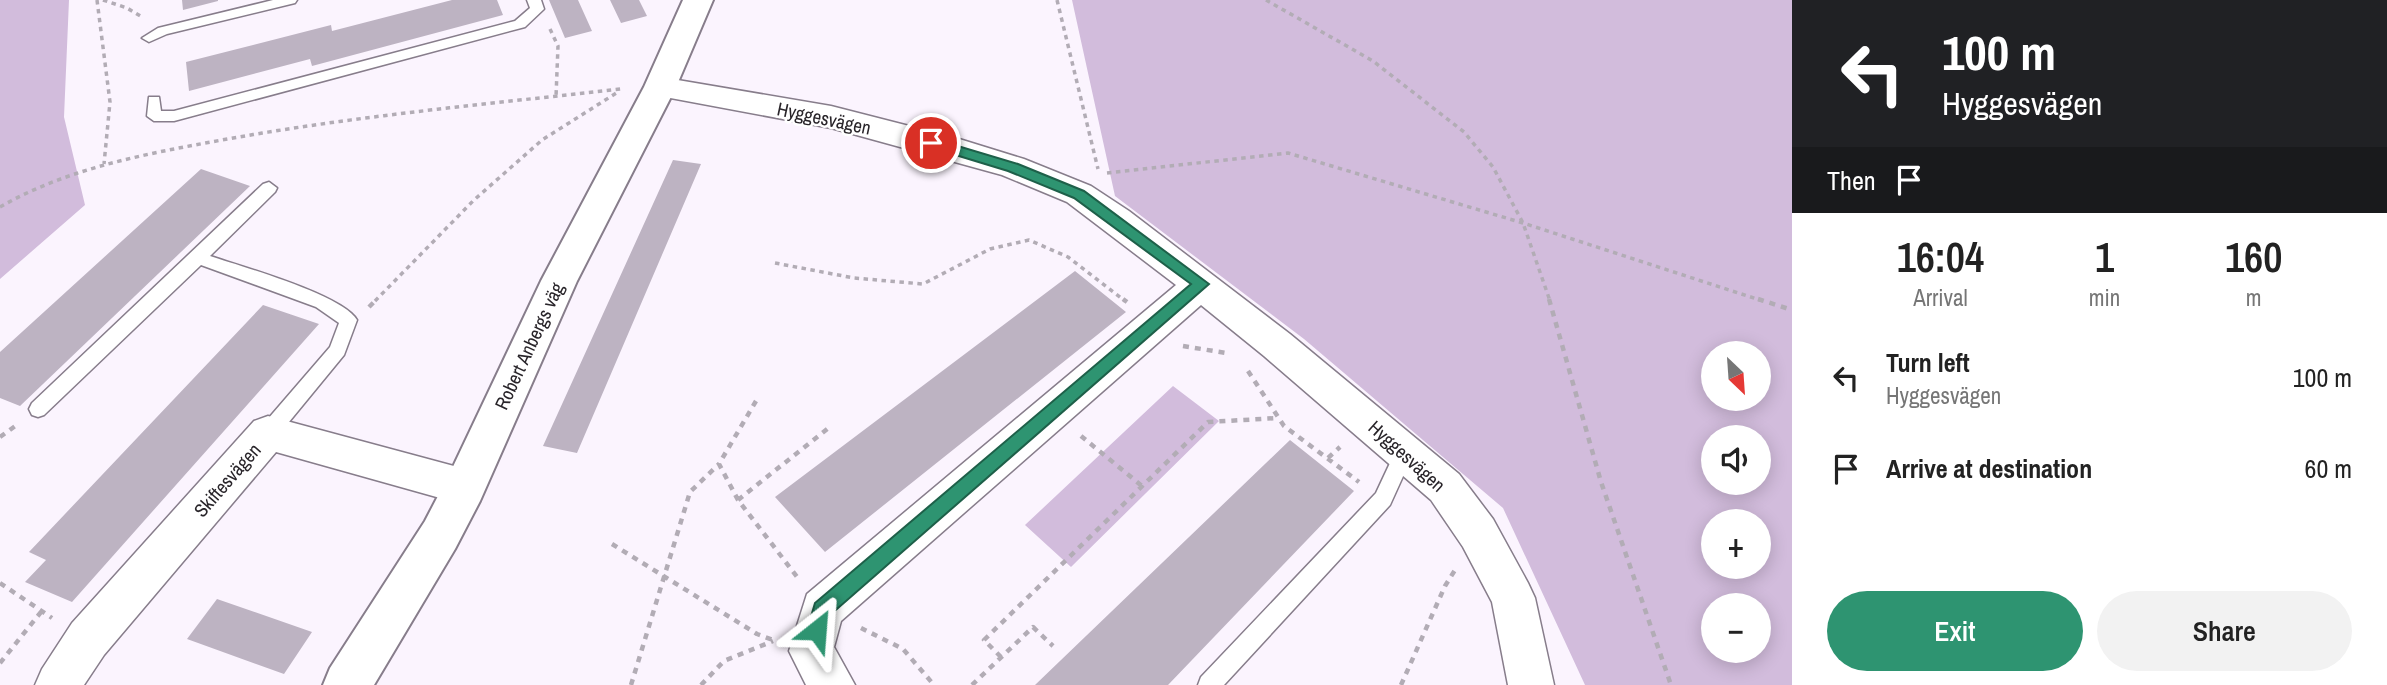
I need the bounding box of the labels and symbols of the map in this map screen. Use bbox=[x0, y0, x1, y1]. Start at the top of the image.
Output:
street label: Hyggesvägen bbox=[775, 95, 873, 141]
pin bbox=[901, 113, 961, 173]
street label: Robert Anbergs väg bbox=[488, 278, 570, 414]
north arrow bbox=[1701, 341, 1771, 411]
street label: Hyggesvägen bbox=[1363, 414, 1451, 498]
street label: Skiftesvägen bbox=[188, 437, 266, 523]
position arrow bbox=[780, 593, 854, 667]

